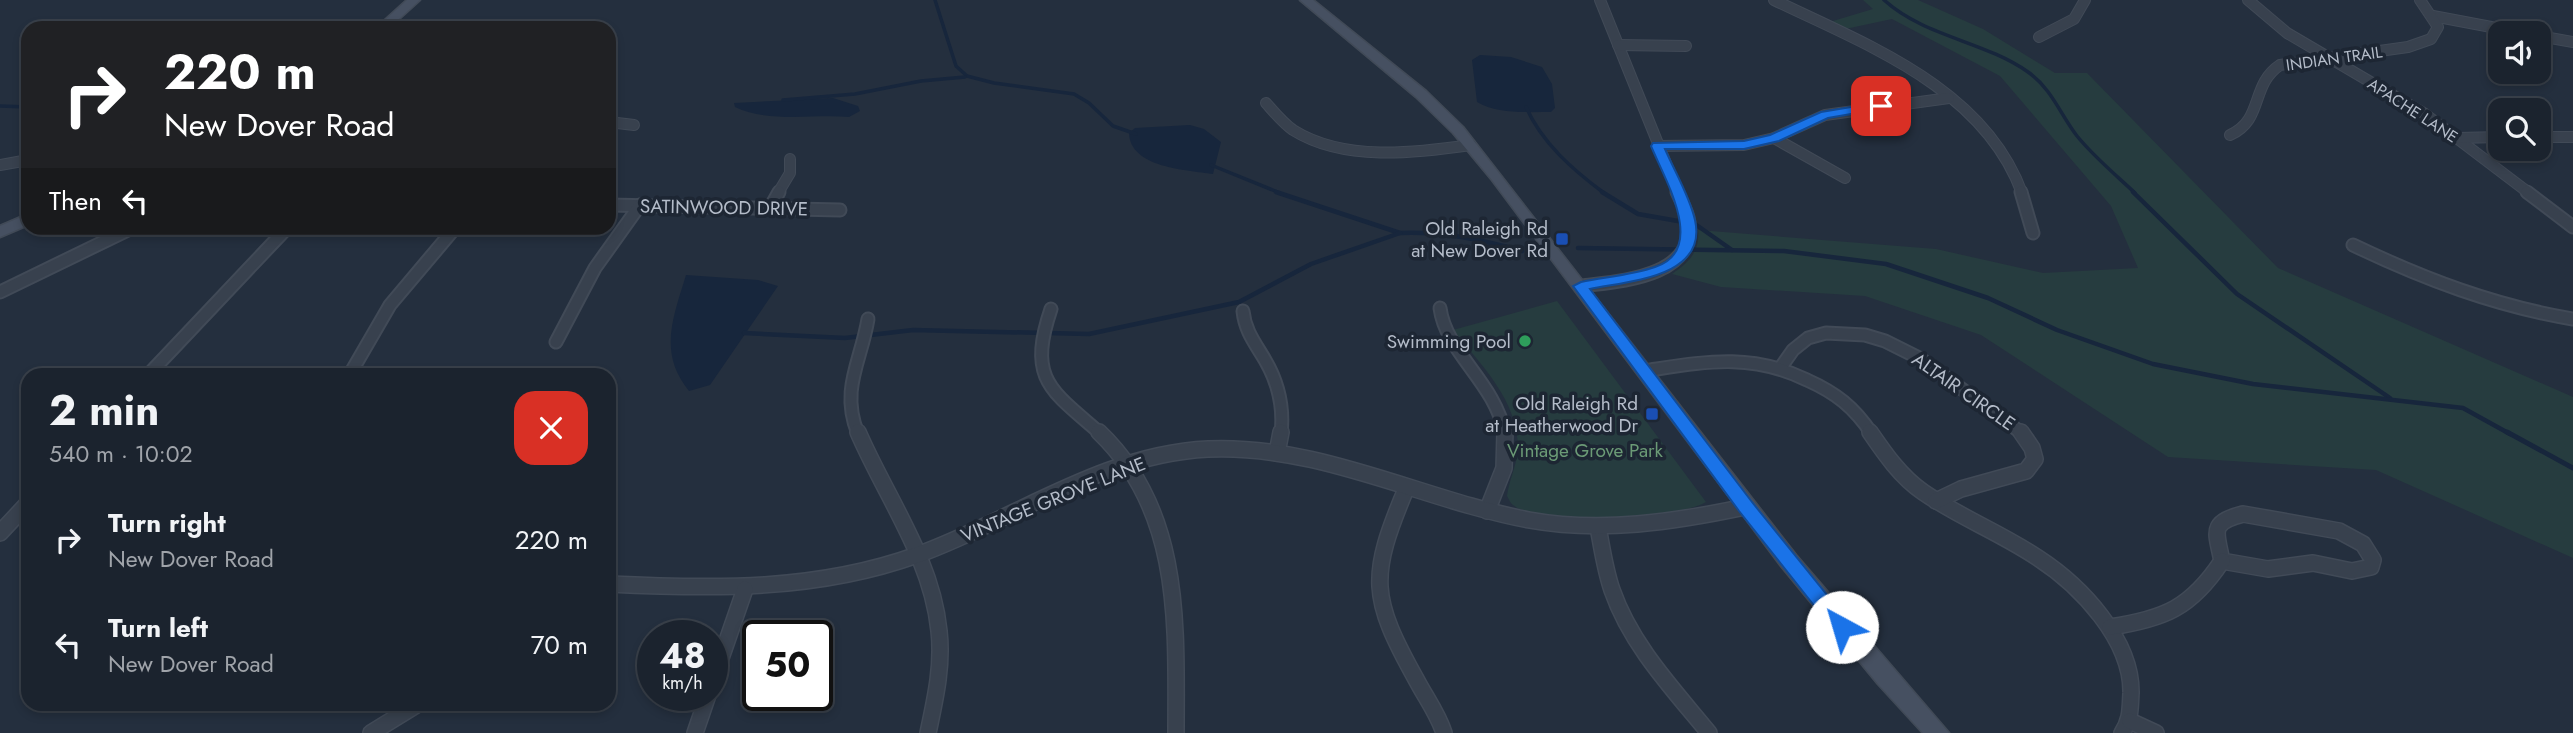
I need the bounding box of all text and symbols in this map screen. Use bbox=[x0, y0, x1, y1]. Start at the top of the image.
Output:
map controls bbox=[2488, 21, 2551, 161]
button: sound bbox=[2488, 21, 2551, 84]
text: 220 m bbox=[164, 37, 316, 107]
street label: INDIAN TRAIL bbox=[2284, 40, 2384, 77]
icon: right bbox=[49, 49, 140, 140]
street label: APACHE LANE bbox=[2363, 73, 2462, 148]
pin bbox=[1851, 76, 1911, 136]
icon: arrive bbox=[1862, 87, 1900, 125]
button: search bbox=[2488, 98, 2551, 161]
text: New Dover Road bbox=[164, 102, 395, 148]
text: Then bbox=[49, 182, 102, 220]
icon: left bbox=[116, 182, 154, 220]
street label: SATINWOOD DRIVE bbox=[640, 193, 808, 222]
place label: Old Raleigh Rd at New Dover Rd bbox=[1411, 215, 1548, 264]
marker: Old Raleigh Rd at New Dover Rd bbox=[1554, 231, 1570, 247]
place label: Swimming Pool bbox=[1387, 328, 1511, 355]
marker: Swimming Pool bbox=[1517, 333, 1533, 349]
street label: ALTAIR CIRCLE bbox=[1907, 346, 2021, 437]
text: 2 min bbox=[49, 380, 159, 441]
place label: Old Raleigh Rd at Heatherwood Dr bbox=[1485, 390, 1638, 439]
button: close bbox=[514, 391, 588, 465]
marker: Old Raleigh Rd at Heatherwood Dr bbox=[1644, 406, 1660, 422]
text: 540 m · 10:02 bbox=[49, 437, 193, 471]
park label: Vintage Grove Park bbox=[1507, 437, 1664, 464]
street label: VINTAGE GROVE LANE bbox=[957, 450, 1150, 549]
text: Turn right bbox=[108, 504, 226, 542]
icon: right bbox=[49, 521, 87, 559]
text: 220 m bbox=[515, 521, 588, 559]
text: New Dover Road bbox=[108, 542, 274, 576]
position arrow bbox=[1805, 590, 1879, 664]
text: Turn left bbox=[108, 609, 208, 647]
speed limit sign: 50 bbox=[742, 620, 833, 711]
icon: left bbox=[49, 626, 87, 664]
text: 70 m bbox=[531, 626, 588, 664]
text: 48 bbox=[659, 631, 706, 681]
text: New Dover Road bbox=[108, 647, 274, 681]
text: km/h bbox=[662, 670, 703, 696]

